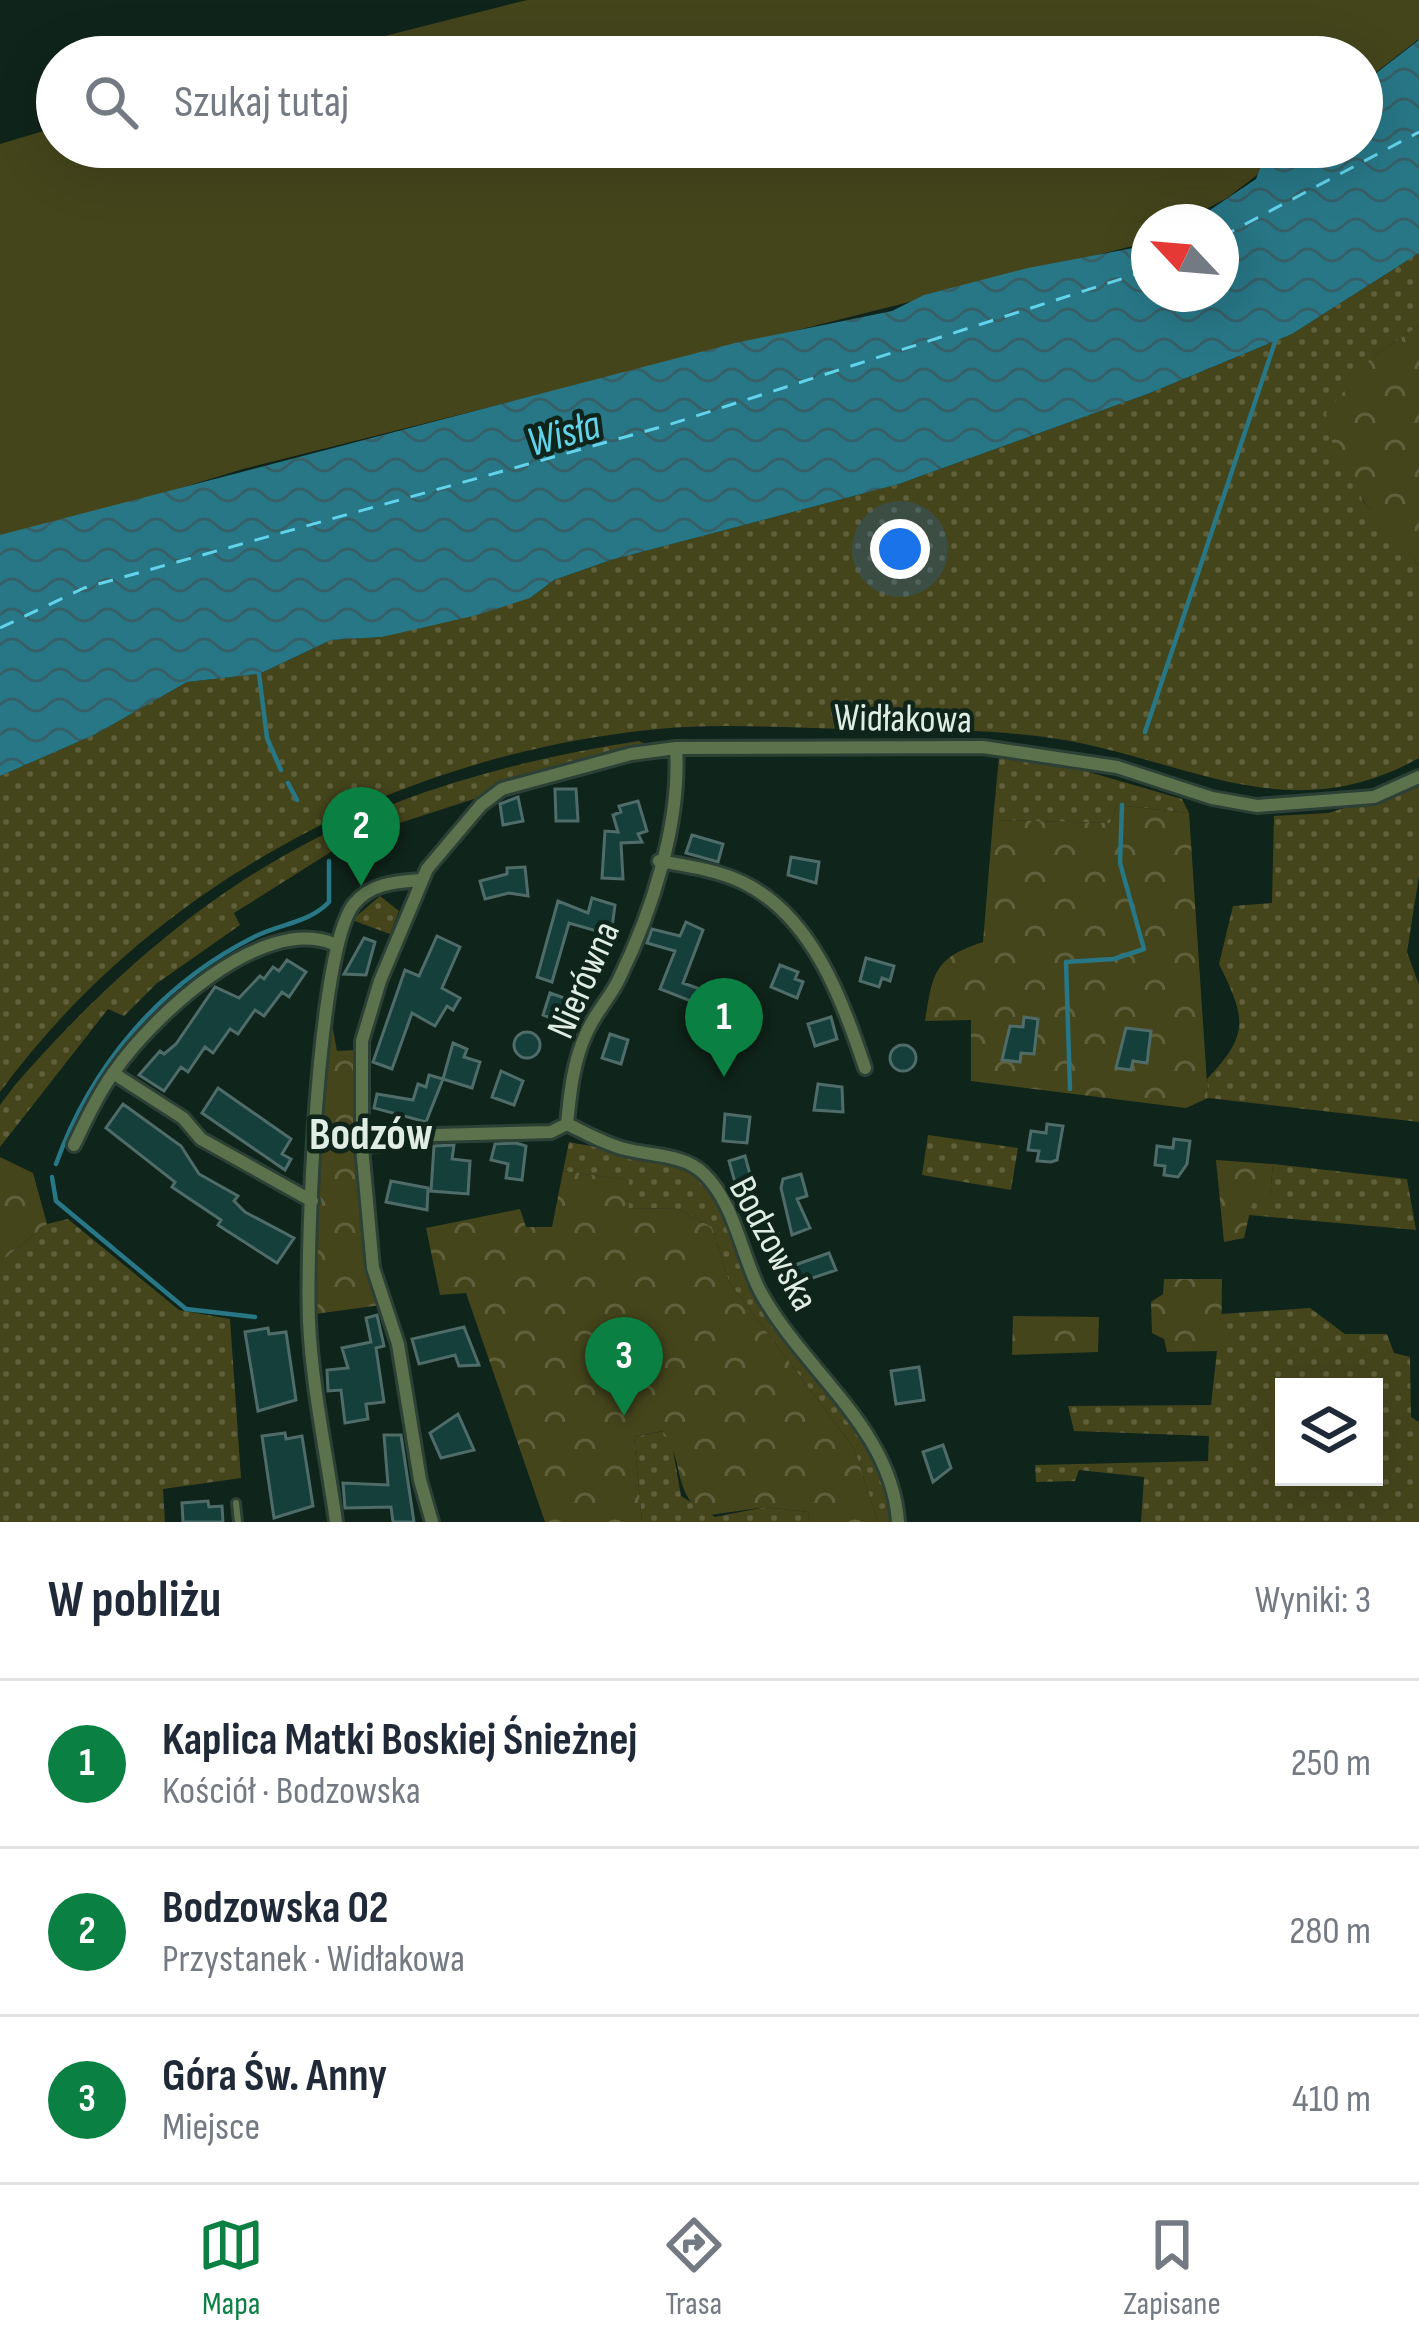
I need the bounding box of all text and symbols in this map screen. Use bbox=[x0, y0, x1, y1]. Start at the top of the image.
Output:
search box bbox=[36, 36, 1383, 168]
icon: search bbox=[78, 69, 144, 135]
text: Szukaj tutaj bbox=[174, 75, 349, 130]
north arrow bbox=[1131, 204, 1239, 312]
water label: Wisła bbox=[521, 400, 606, 469]
your location bbox=[870, 519, 930, 579]
street label: Widłakowa bbox=[834, 695, 972, 744]
pin: 2 bbox=[322, 787, 400, 886]
street label: Nierówna bbox=[538, 914, 631, 1046]
pin: 1 bbox=[685, 978, 763, 1077]
district label: Bodzów bbox=[309, 1108, 433, 1163]
street label: Bodzowska bbox=[718, 1169, 828, 1319]
pin: 3 bbox=[585, 1317, 663, 1416]
map controls bbox=[1275, 1378, 1383, 1486]
button: layers bbox=[1275, 1378, 1383, 1486]
text: W pobliżu bbox=[48, 1570, 221, 1631]
text: Wyniki: 3 bbox=[1255, 1577, 1371, 1624]
text: Kaplica Matki Boskiej Śnieżnej bbox=[162, 1713, 637, 1768]
text: 1 bbox=[79, 1740, 95, 1787]
text: 250 m bbox=[1291, 1740, 1371, 1787]
text: Kościół · Bodzowska bbox=[162, 1768, 421, 1815]
text: Bodzowska 02 bbox=[162, 1881, 389, 1936]
text: 2 bbox=[78, 1908, 96, 1955]
text: 280 m bbox=[1289, 1908, 1371, 1955]
text: Przystanek · Widłakowa bbox=[162, 1936, 465, 1983]
text: Góra Św. Anny bbox=[162, 2049, 387, 2104]
text: 3 bbox=[78, 2076, 96, 2123]
text: 410 m bbox=[1292, 2076, 1371, 2123]
text: Miejsce bbox=[162, 2104, 260, 2151]
tab: Mapa bbox=[198, 2212, 264, 2324]
tab: Trasa bbox=[661, 2212, 727, 2324]
tab: Zapisane bbox=[1123, 2212, 1221, 2324]

